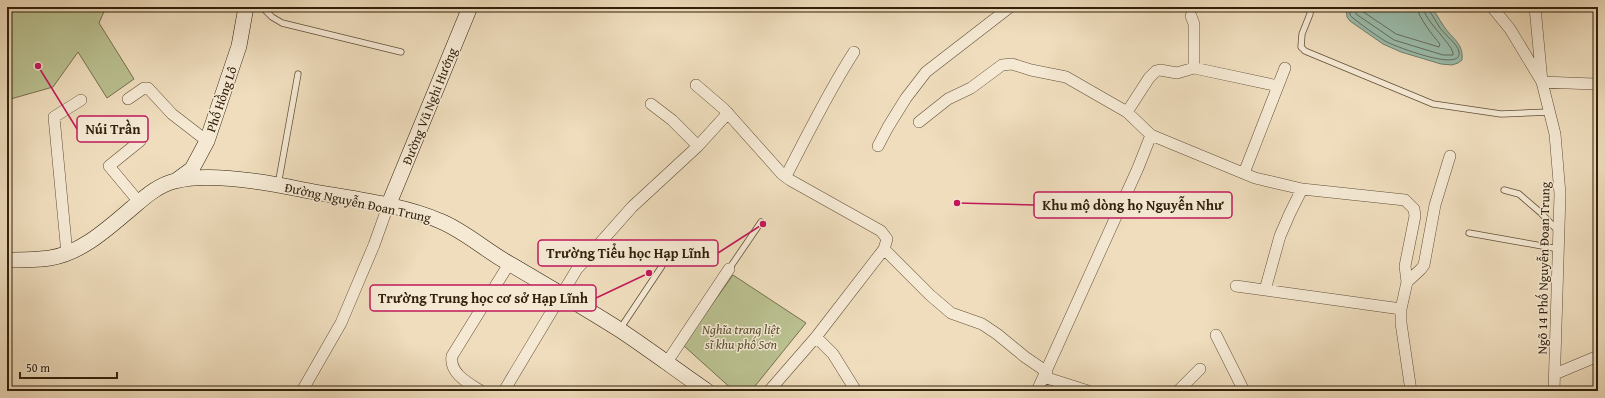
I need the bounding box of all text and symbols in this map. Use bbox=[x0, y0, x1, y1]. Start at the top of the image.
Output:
street label: Đường Vũ Nghi Hướng bbox=[397, 44, 462, 168]
street label: Phố Hồng Lô bbox=[201, 63, 242, 135]
callout: Núi Trần bbox=[77, 116, 148, 142]
text: Núi Trần bbox=[86, 119, 141, 139]
street label: Đường Nguyễn Đoan Trung bbox=[283, 178, 433, 227]
street label: Ngõ 14 Phố Nguyễn Đoan Trung bbox=[1532, 181, 1555, 354]
callout: Khu mộ dòng họ Nguyễn Như bbox=[1034, 192, 1232, 218]
text: Khu mộ dòng họ Nguyễn Như bbox=[1042, 195, 1224, 215]
callout: Trường Tiểu học Hạp Lĩnh bbox=[538, 240, 718, 266]
text: Trường Tiểu học Hạp Lĩnh bbox=[546, 243, 711, 263]
callout: Trường Trung học cơ sở Hạp Lĩnh bbox=[370, 285, 596, 311]
text: Trường Trung học cơ sở Hạp Lĩnh bbox=[378, 288, 589, 308]
park label: Nghĩa trang liệt sĩ khu phố Sơn bbox=[702, 320, 781, 354]
scale bar bbox=[20, 354, 117, 380]
text: 50 m bbox=[26, 359, 50, 376]

